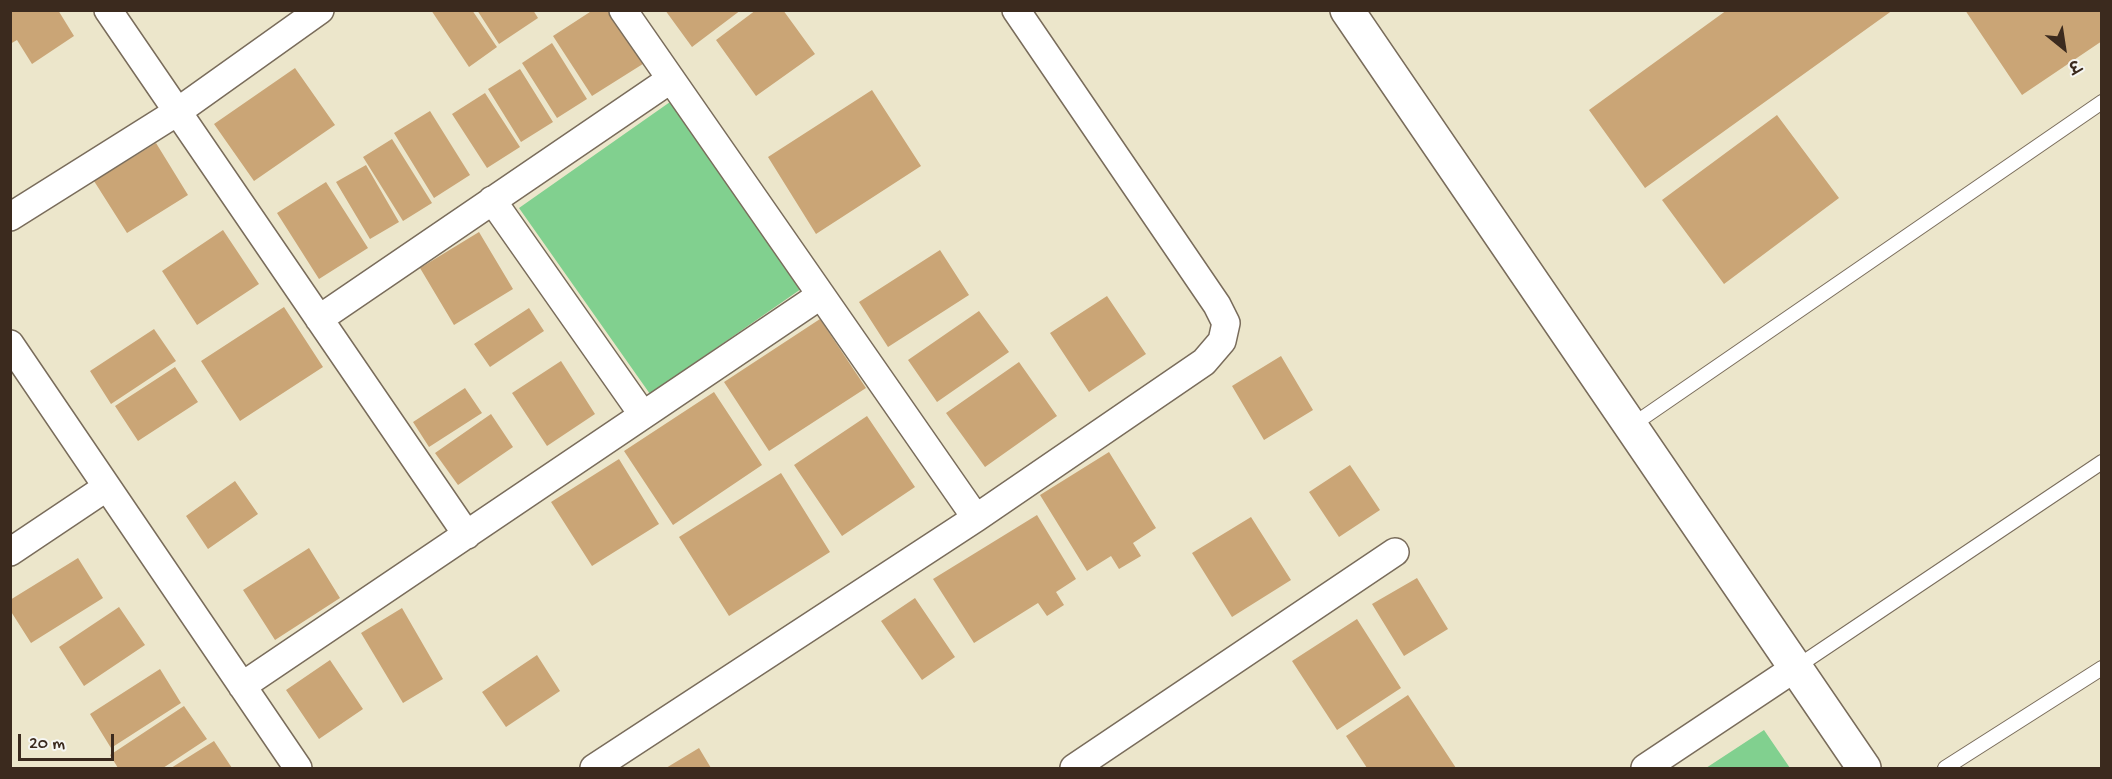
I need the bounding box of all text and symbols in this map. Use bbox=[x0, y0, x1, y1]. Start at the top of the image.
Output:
north arrow bbox=[2034, 18, 2094, 78]
text: उ bbox=[2064, 53, 2083, 75]
scale bar bbox=[21, 722, 117, 760]
text: 20 m bbox=[29, 734, 65, 755]

